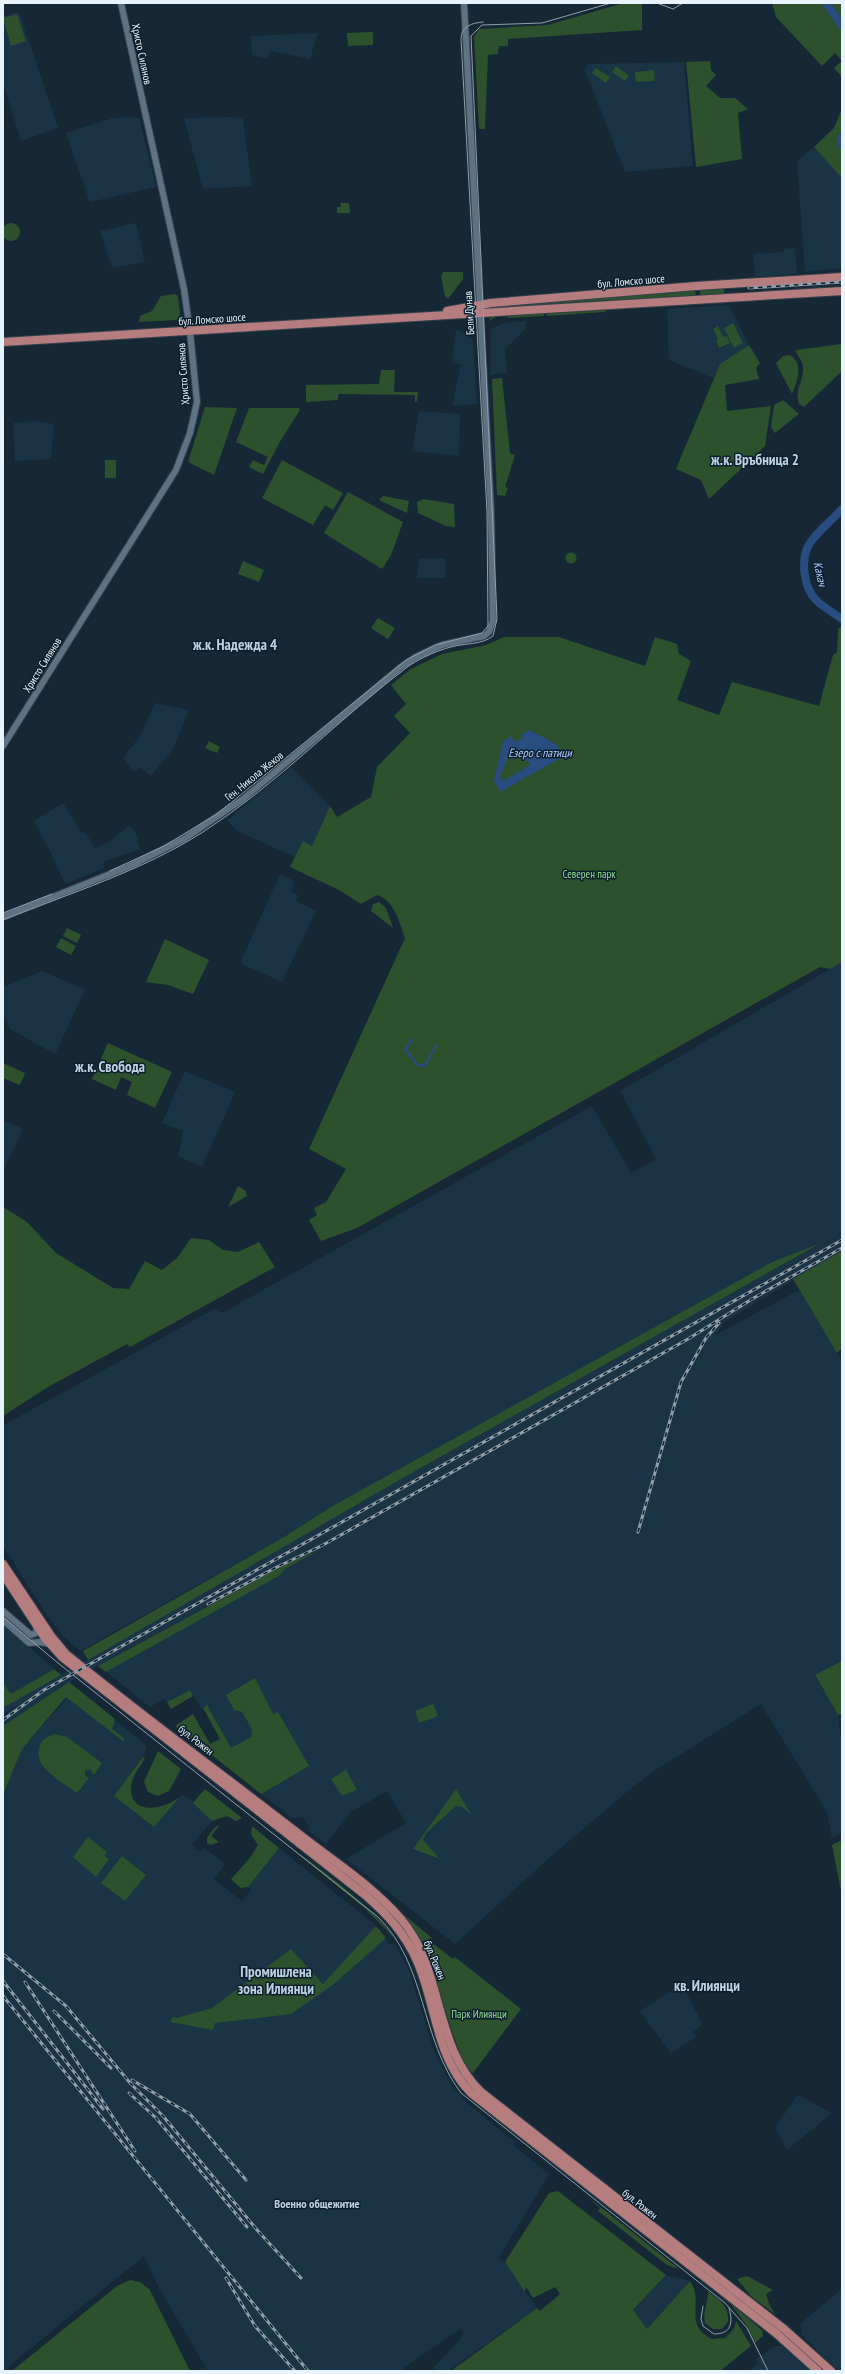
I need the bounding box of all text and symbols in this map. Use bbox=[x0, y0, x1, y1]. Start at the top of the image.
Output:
street label: Христо Силянов bbox=[129, 22, 155, 86]
street label: бул. Ломско шосе bbox=[597, 271, 666, 291]
street label: Бели Дунав bbox=[461, 290, 477, 335]
street label: бул. Ломско шосе bbox=[178, 310, 247, 328]
street label: Христо Силянов bbox=[174, 342, 192, 405]
district label: ж.к. Връбница 2 bbox=[710, 450, 799, 469]
water label: Какач bbox=[811, 560, 831, 589]
street label: Христо Силянов bbox=[20, 635, 65, 695]
district label: ж.к. Надежда 4 bbox=[192, 635, 277, 654]
water label: Езеро с патици bbox=[508, 745, 574, 760]
street label: Ген. Никола Жеков bbox=[222, 748, 287, 804]
park label: Северен парк bbox=[563, 867, 616, 881]
district label: ж.к. Свобода bbox=[74, 1057, 145, 1076]
street label: бул. Рожен bbox=[175, 1722, 217, 1758]
street label: бул. Рожен bbox=[421, 1938, 449, 1982]
district label: Промишлена зона Илиянци bbox=[238, 1962, 314, 1998]
district label: кв. Илиянци bbox=[674, 1976, 740, 1995]
park label: Парк Илиянци bbox=[451, 2007, 507, 2021]
street label: бул. Рожен bbox=[619, 2186, 661, 2222]
district label: Военно общежитие bbox=[274, 2196, 360, 2211]

